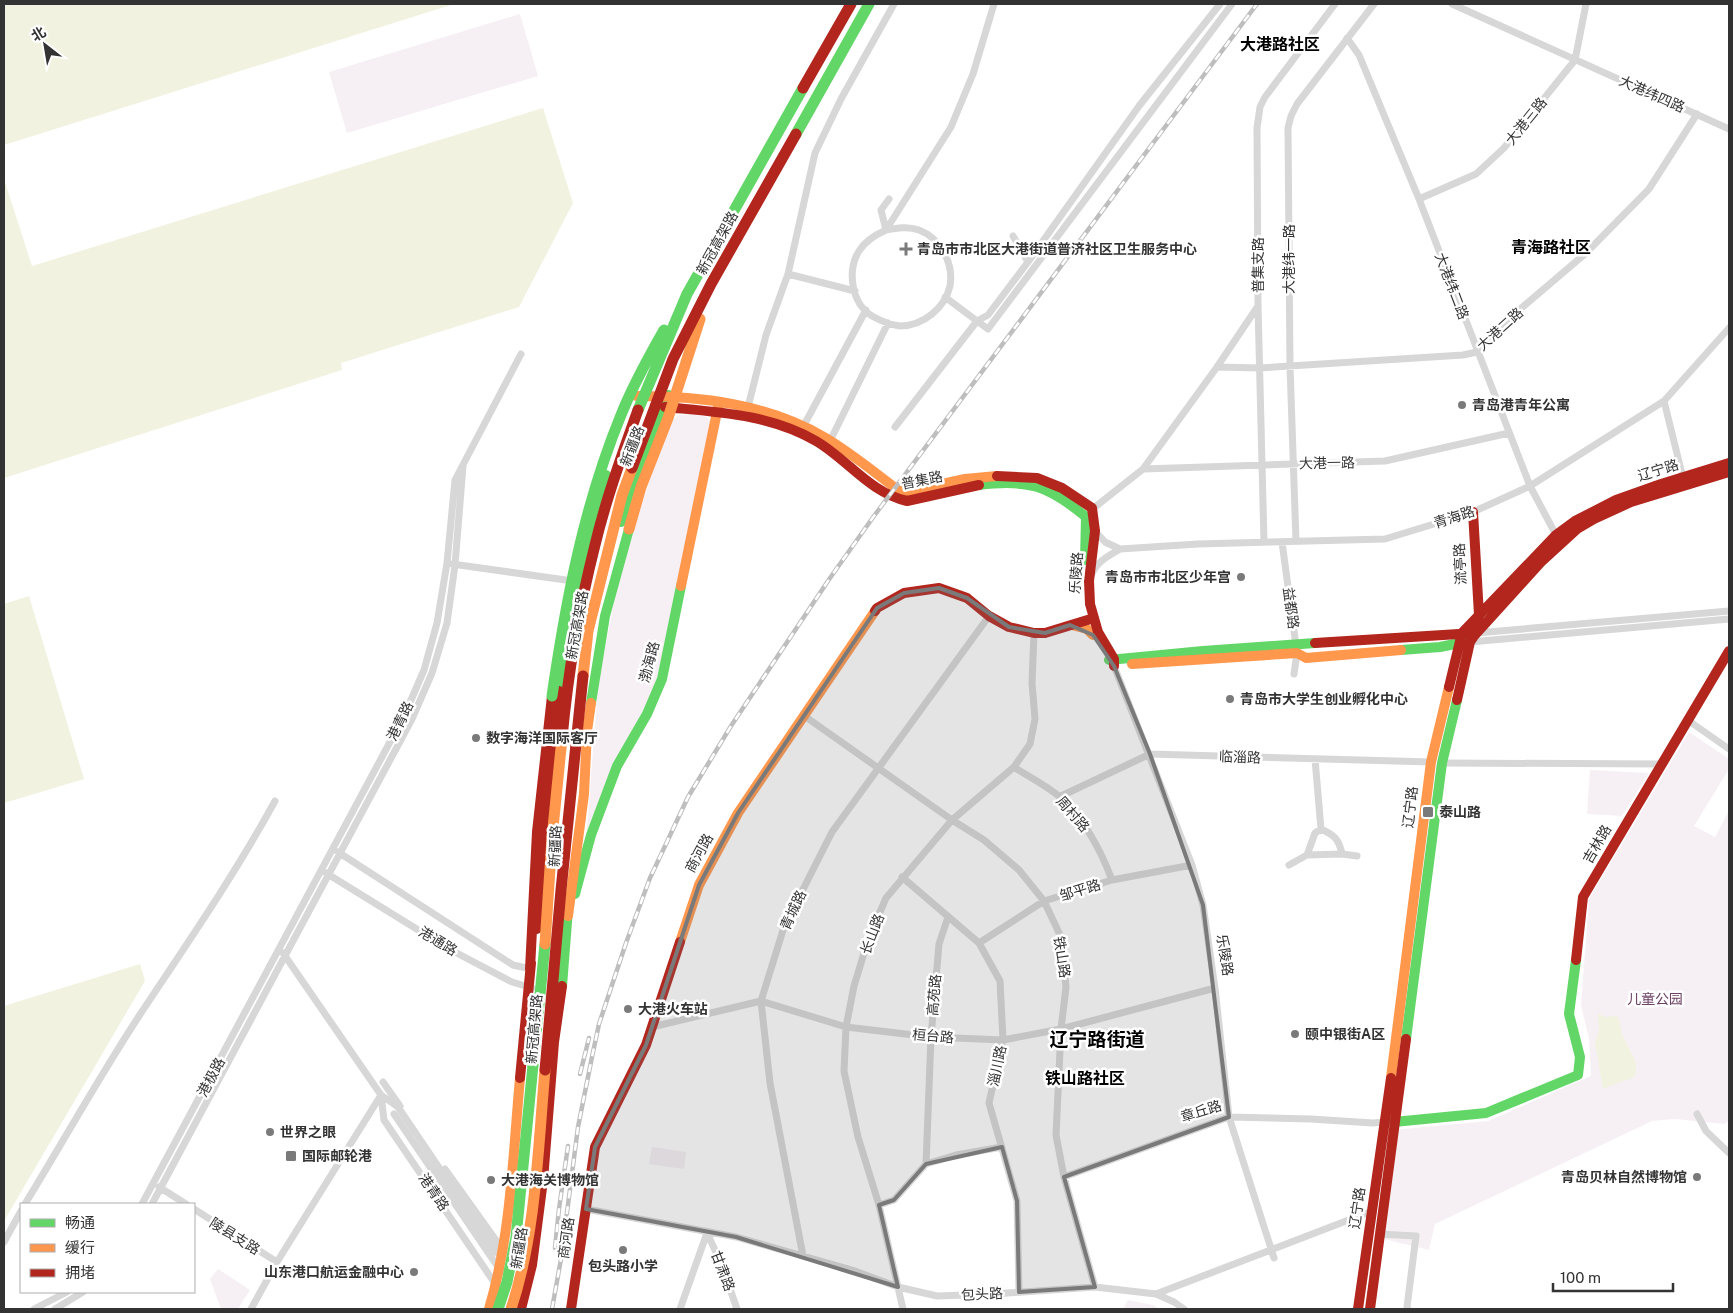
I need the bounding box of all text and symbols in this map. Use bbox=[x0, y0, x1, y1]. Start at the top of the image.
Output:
north arrow bbox=[20, 20, 70, 70]
text: 北 bbox=[28, 23, 48, 44]
district label: 大港路社区 bbox=[1240, 35, 1320, 54]
street label: 大港纬四路 bbox=[1617, 72, 1687, 116]
street label: 大港三路 bbox=[1502, 94, 1550, 148]
street label: 新冠高架路 bbox=[693, 209, 741, 277]
street label: 大港纬一路 bbox=[1281, 224, 1297, 294]
street label: 普集支路 bbox=[1250, 237, 1266, 293]
district label: 青海路社区 bbox=[1511, 238, 1591, 257]
place label: 青岛市市北区大港街道普济社区卫生服务中心 bbox=[917, 241, 1197, 257]
marker: 青岛市市北区大港街道普济社区卫生服务中心 bbox=[899, 242, 913, 256]
street label: 大港纬二路 bbox=[1432, 250, 1472, 322]
street label: 大港二路 bbox=[1474, 304, 1526, 354]
place label: 青岛港青年公寓 bbox=[1472, 397, 1570, 413]
marker: 青岛港青年公寓 bbox=[1456, 399, 1468, 411]
street label: 新疆路 bbox=[617, 424, 647, 468]
street label: 大港一路 bbox=[1299, 455, 1355, 471]
street label: 辽宁路 bbox=[1636, 456, 1680, 484]
street label: 普集路 bbox=[900, 468, 944, 492]
street label: 青海路 bbox=[1432, 503, 1476, 531]
street label: 流亭路 bbox=[1451, 543, 1469, 585]
street label: 乐陵路 bbox=[1067, 551, 1085, 595]
place label: 青岛市市北区少年宫 bbox=[1105, 569, 1231, 585]
marker: 青岛市市北区少年宫 bbox=[1235, 571, 1247, 583]
street label: 益都路 bbox=[1280, 586, 1302, 630]
street label: 新冠高架路 bbox=[563, 589, 591, 661]
street label: 渤海路 bbox=[636, 640, 662, 684]
place label: 青岛市大学生创业孵化中心 bbox=[1240, 691, 1408, 707]
marker: 青岛市大学生创业孵化中心 bbox=[1224, 693, 1236, 705]
street label: 港青路 bbox=[384, 699, 416, 743]
place label: 数字海洋国际客厅 bbox=[486, 730, 598, 746]
marker: 数字海洋国际客厅 bbox=[470, 732, 482, 744]
street label: 临淄路 bbox=[1219, 748, 1261, 766]
street label: 辽宁路 bbox=[1400, 785, 1420, 829]
street label: 周村路 bbox=[1053, 793, 1093, 835]
place label: 泰山路 bbox=[1439, 804, 1481, 820]
marker: 泰山路 bbox=[1421, 805, 1435, 819]
street label: 吉林路 bbox=[1580, 822, 1614, 866]
street label: 新疆路 bbox=[546, 825, 564, 867]
street label: 商河路 bbox=[682, 831, 716, 875]
street label: 邹平路 bbox=[1058, 876, 1102, 904]
street label: 青城路 bbox=[777, 888, 809, 932]
street label: 长山路 bbox=[857, 912, 887, 956]
street label: 港通路 bbox=[416, 923, 460, 959]
street label: 乐陵路 bbox=[1214, 933, 1236, 977]
street label: 铁山路 bbox=[1051, 935, 1073, 979]
street label: 高苑路 bbox=[924, 973, 944, 1017]
park label: 儿童公园 bbox=[1627, 991, 1683, 1007]
street label: 新冠高架路 bbox=[523, 993, 545, 1065]
place label: 大港火车站 bbox=[638, 1001, 708, 1017]
marker: 大港火车站 bbox=[622, 1003, 634, 1015]
street label: 桓台路 bbox=[911, 1026, 955, 1046]
place label: 颐中银街A区 bbox=[1305, 1026, 1385, 1042]
district label: 辽宁路街道 bbox=[1049, 1028, 1145, 1050]
marker: 颐中银街A区 bbox=[1289, 1028, 1301, 1040]
street label: 淄川路 bbox=[985, 1044, 1009, 1088]
street label: 港极路 bbox=[194, 1055, 228, 1099]
district label: 铁山路社区 bbox=[1045, 1069, 1125, 1088]
street label: 章丘路 bbox=[1179, 1097, 1223, 1125]
place label: 世界之眼 bbox=[280, 1124, 336, 1140]
marker: 世界之眼 bbox=[264, 1126, 276, 1138]
place label: 国际邮轮港 bbox=[302, 1148, 372, 1164]
marker: 国际邮轮港 bbox=[284, 1149, 298, 1163]
place label: 青岛贝林自然博物馆 bbox=[1561, 1169, 1687, 1185]
street label: 港青路 bbox=[416, 1170, 452, 1214]
marker: 青岛贝林自然博物馆 bbox=[1691, 1171, 1703, 1183]
place label: 大港海关博物馆 bbox=[501, 1172, 599, 1188]
marker: 大港海关博物馆 bbox=[485, 1174, 497, 1186]
street label: 辽宁路 bbox=[1346, 1186, 1368, 1230]
legend bbox=[20, 1203, 195, 1293]
text: 畅通 bbox=[65, 1214, 95, 1231]
street label: 陵县支路 bbox=[207, 1214, 263, 1258]
street label: 商河路 bbox=[555, 1216, 577, 1260]
street label: 新疆路 bbox=[508, 1226, 530, 1270]
text: 缓行 bbox=[65, 1239, 95, 1256]
marker: 包头路小学 bbox=[617, 1244, 629, 1256]
street label: 甘肃路 bbox=[708, 1249, 738, 1293]
place label: 包头路小学 bbox=[588, 1258, 658, 1274]
scale bar bbox=[1553, 1260, 1673, 1292]
text: 拥堵 bbox=[65, 1264, 95, 1281]
place label: 山东港口航运金融中心 bbox=[264, 1264, 404, 1280]
marker: 山东港口航运金融中心 bbox=[408, 1266, 420, 1278]
text: 100 m bbox=[1560, 1269, 1601, 1286]
street label: 包头路 bbox=[961, 1285, 1003, 1303]

